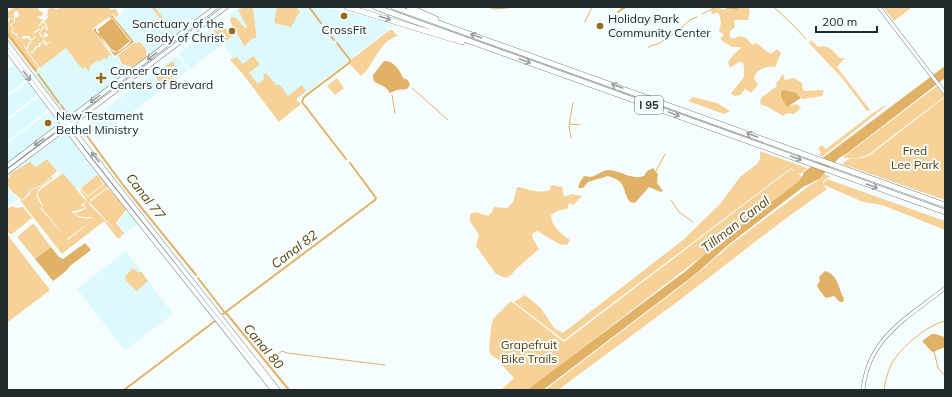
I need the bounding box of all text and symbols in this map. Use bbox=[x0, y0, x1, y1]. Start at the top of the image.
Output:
scale bar bbox=[816, 8, 877, 34]
marker: CrossFit bbox=[339, 11, 349, 21]
place label: Holiday Park Community Center bbox=[608, 11, 711, 40]
text: 200 m bbox=[822, 14, 857, 29]
one-way arrow bbox=[378, 15, 391, 22]
place label: Sanctuary of the Body of Christ bbox=[132, 16, 224, 45]
marker: Holiday Park Community Center bbox=[595, 21, 605, 31]
place label: CrossFit bbox=[321, 22, 367, 37]
marker: Sanctuary of the Body of Christ bbox=[227, 26, 237, 36]
one-way arrow bbox=[470, 31, 482, 39]
one-way arrow bbox=[147, 51, 158, 60]
one-way arrow bbox=[518, 58, 531, 65]
place label: Cancer Care Centers of Brevard bbox=[110, 63, 213, 92]
one-way arrow bbox=[23, 71, 31, 82]
marker: Cancer Care Centers of Brevard bbox=[95, 72, 107, 84]
one-way arrow bbox=[611, 82, 623, 90]
one-way arrow bbox=[90, 95, 101, 104]
road number: I 95 bbox=[635, 96, 663, 114]
place label: New Testament Bethel Ministry bbox=[56, 108, 143, 137]
one-way arrow bbox=[667, 111, 679, 119]
marker: New Testament Bethel Ministry bbox=[43, 118, 53, 128]
one-way arrow bbox=[747, 131, 759, 139]
one-way arrow bbox=[34, 138, 45, 146]
park label: Fred Lee Park bbox=[891, 143, 940, 172]
one-way arrow bbox=[91, 151, 99, 162]
one-way arrow bbox=[790, 155, 802, 163]
water label: Canal 77 bbox=[123, 170, 169, 222]
one-way arrow bbox=[865, 183, 878, 190]
water label: Tillman Canal bbox=[698, 192, 773, 256]
water label: Canal 82 bbox=[268, 226, 321, 272]
water label: Canal 80 bbox=[241, 320, 288, 372]
park label: Grapefruit Bike Trails bbox=[501, 337, 557, 366]

